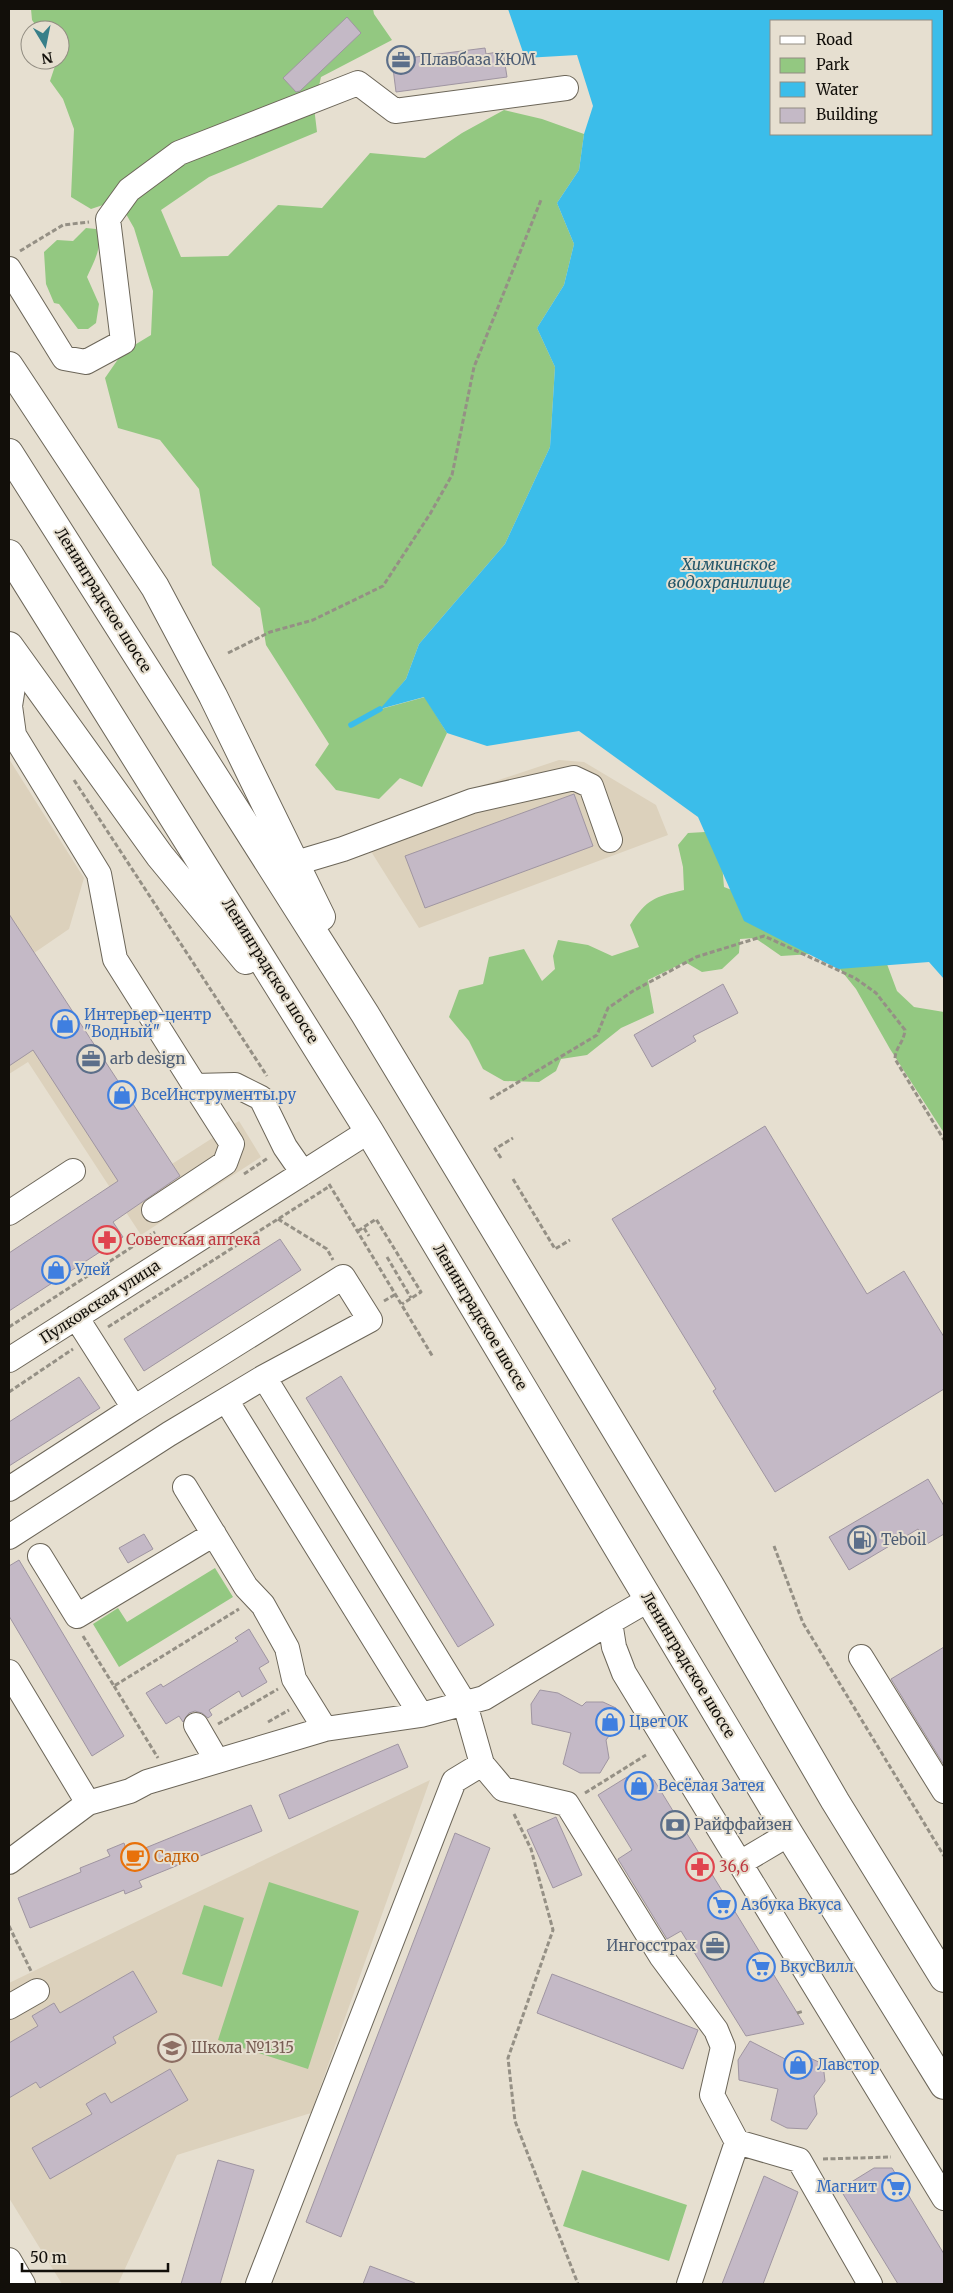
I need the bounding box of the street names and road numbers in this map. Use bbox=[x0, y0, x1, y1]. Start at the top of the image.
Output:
street label: Ленинградское шоссе bbox=[51, 524, 156, 676]
street label: Ленинградское шоссе bbox=[218, 895, 323, 1047]
street label: Ленинградское шоссе bbox=[429, 1240, 532, 1393]
street label: Пулковская улица bbox=[36, 1256, 163, 1347]
street label: Ленинградское шоссе bbox=[637, 1588, 740, 1741]

